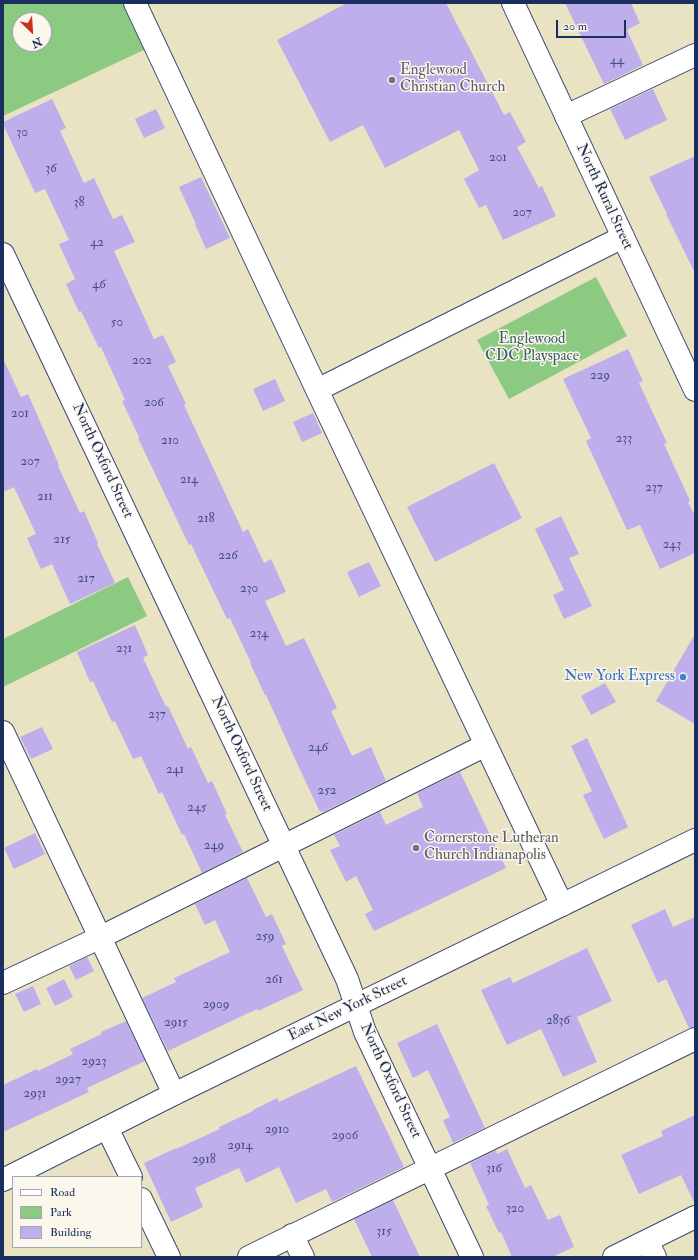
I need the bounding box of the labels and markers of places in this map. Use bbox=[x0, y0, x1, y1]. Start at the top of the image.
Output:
place label: Englewood Christian Church bbox=[400, 62, 505, 97]
marker: Englewood Christian Church bbox=[387, 75, 397, 85]
place label: New York Express bbox=[564, 668, 675, 686]
marker: New York Express bbox=[678, 672, 688, 682]
place label: Cornerstone Lutheran Church Indianapolis bbox=[424, 830, 559, 865]
marker: Cornerstone Lutheran Church Indianapolis bbox=[411, 843, 421, 853]

